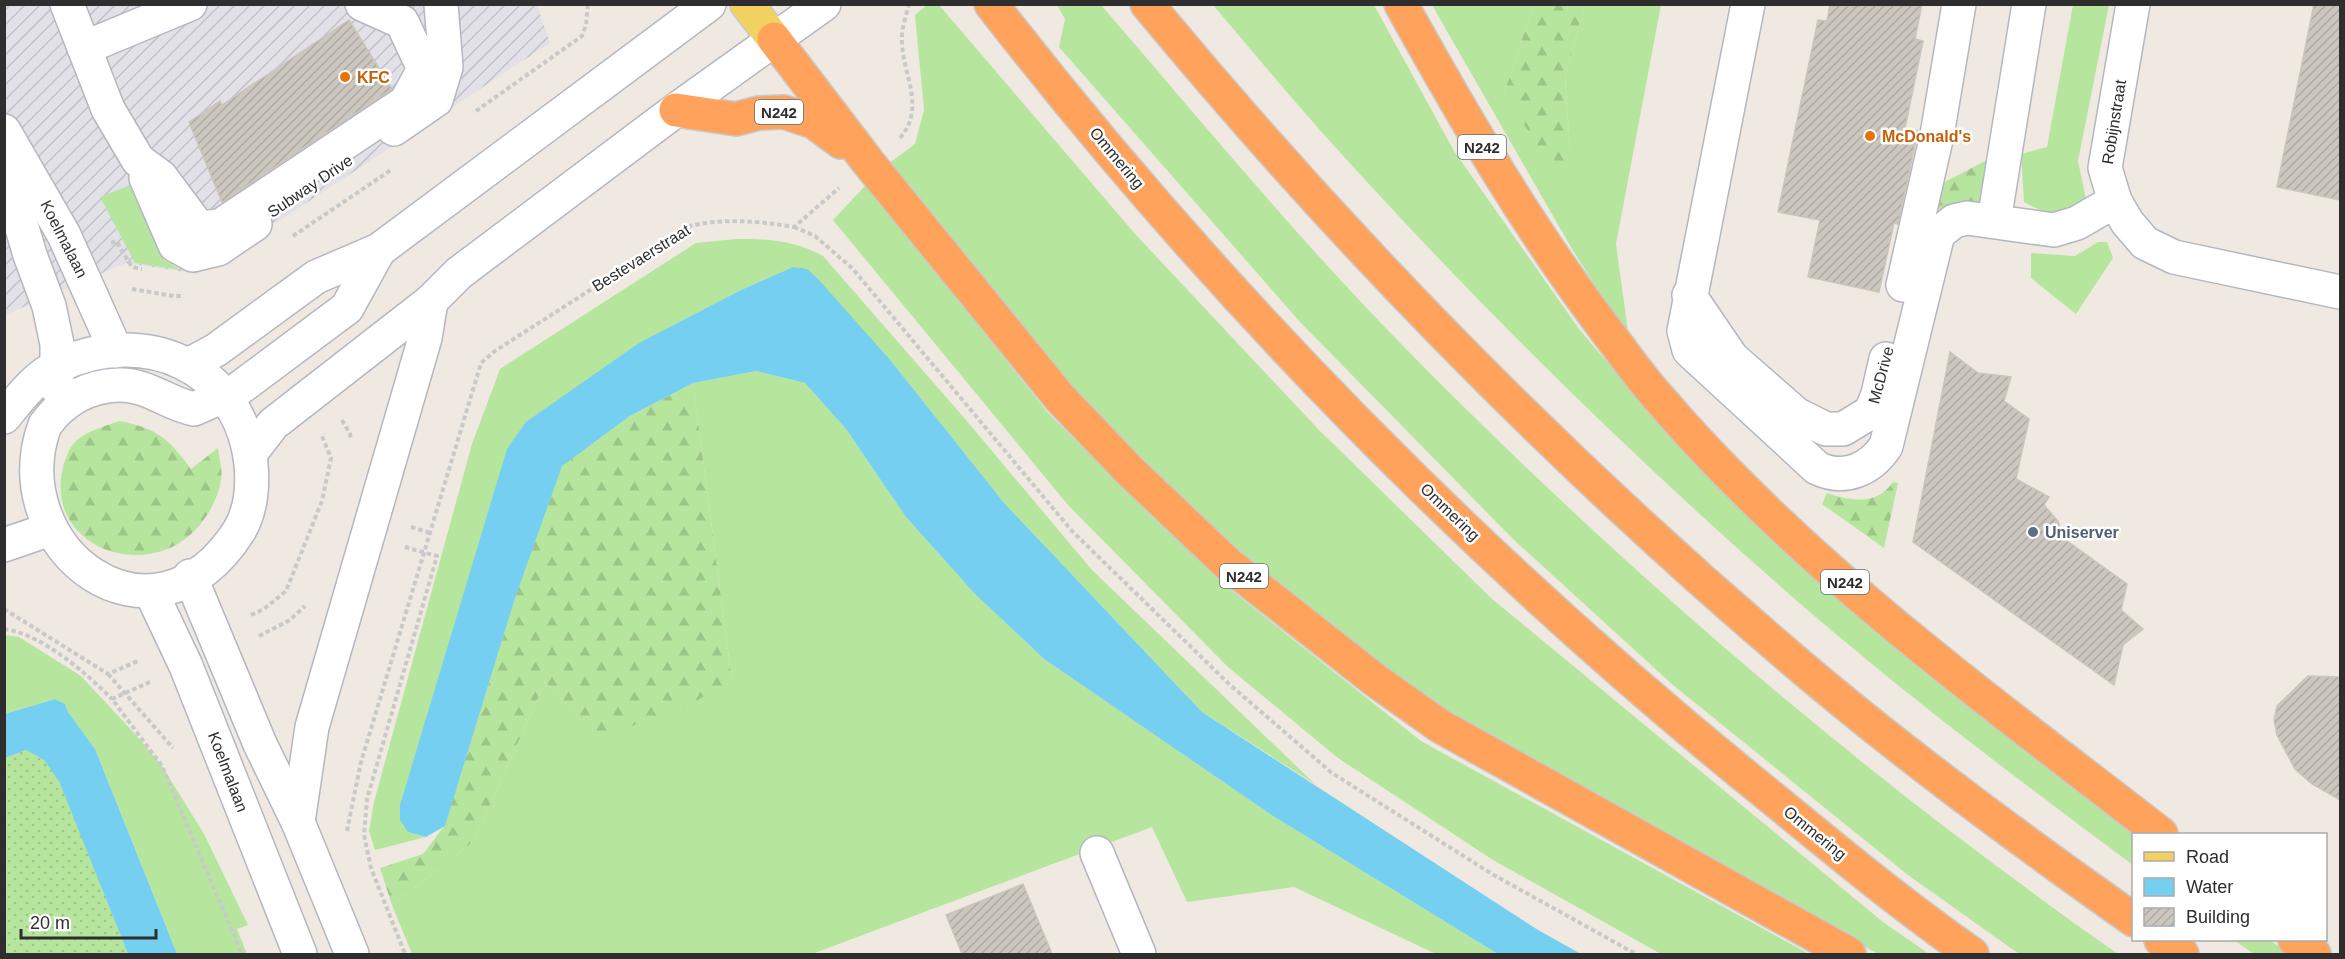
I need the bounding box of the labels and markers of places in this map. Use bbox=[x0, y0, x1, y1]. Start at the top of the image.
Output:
place label: KFC bbox=[357, 69, 390, 86]
marker: KFC bbox=[338, 70, 352, 84]
place label: McDonald's bbox=[1882, 128, 1971, 145]
marker: McDonald's bbox=[1863, 129, 1877, 143]
place label: Uniserver bbox=[2045, 524, 2119, 541]
marker: Uniserver bbox=[2026, 525, 2040, 539]

